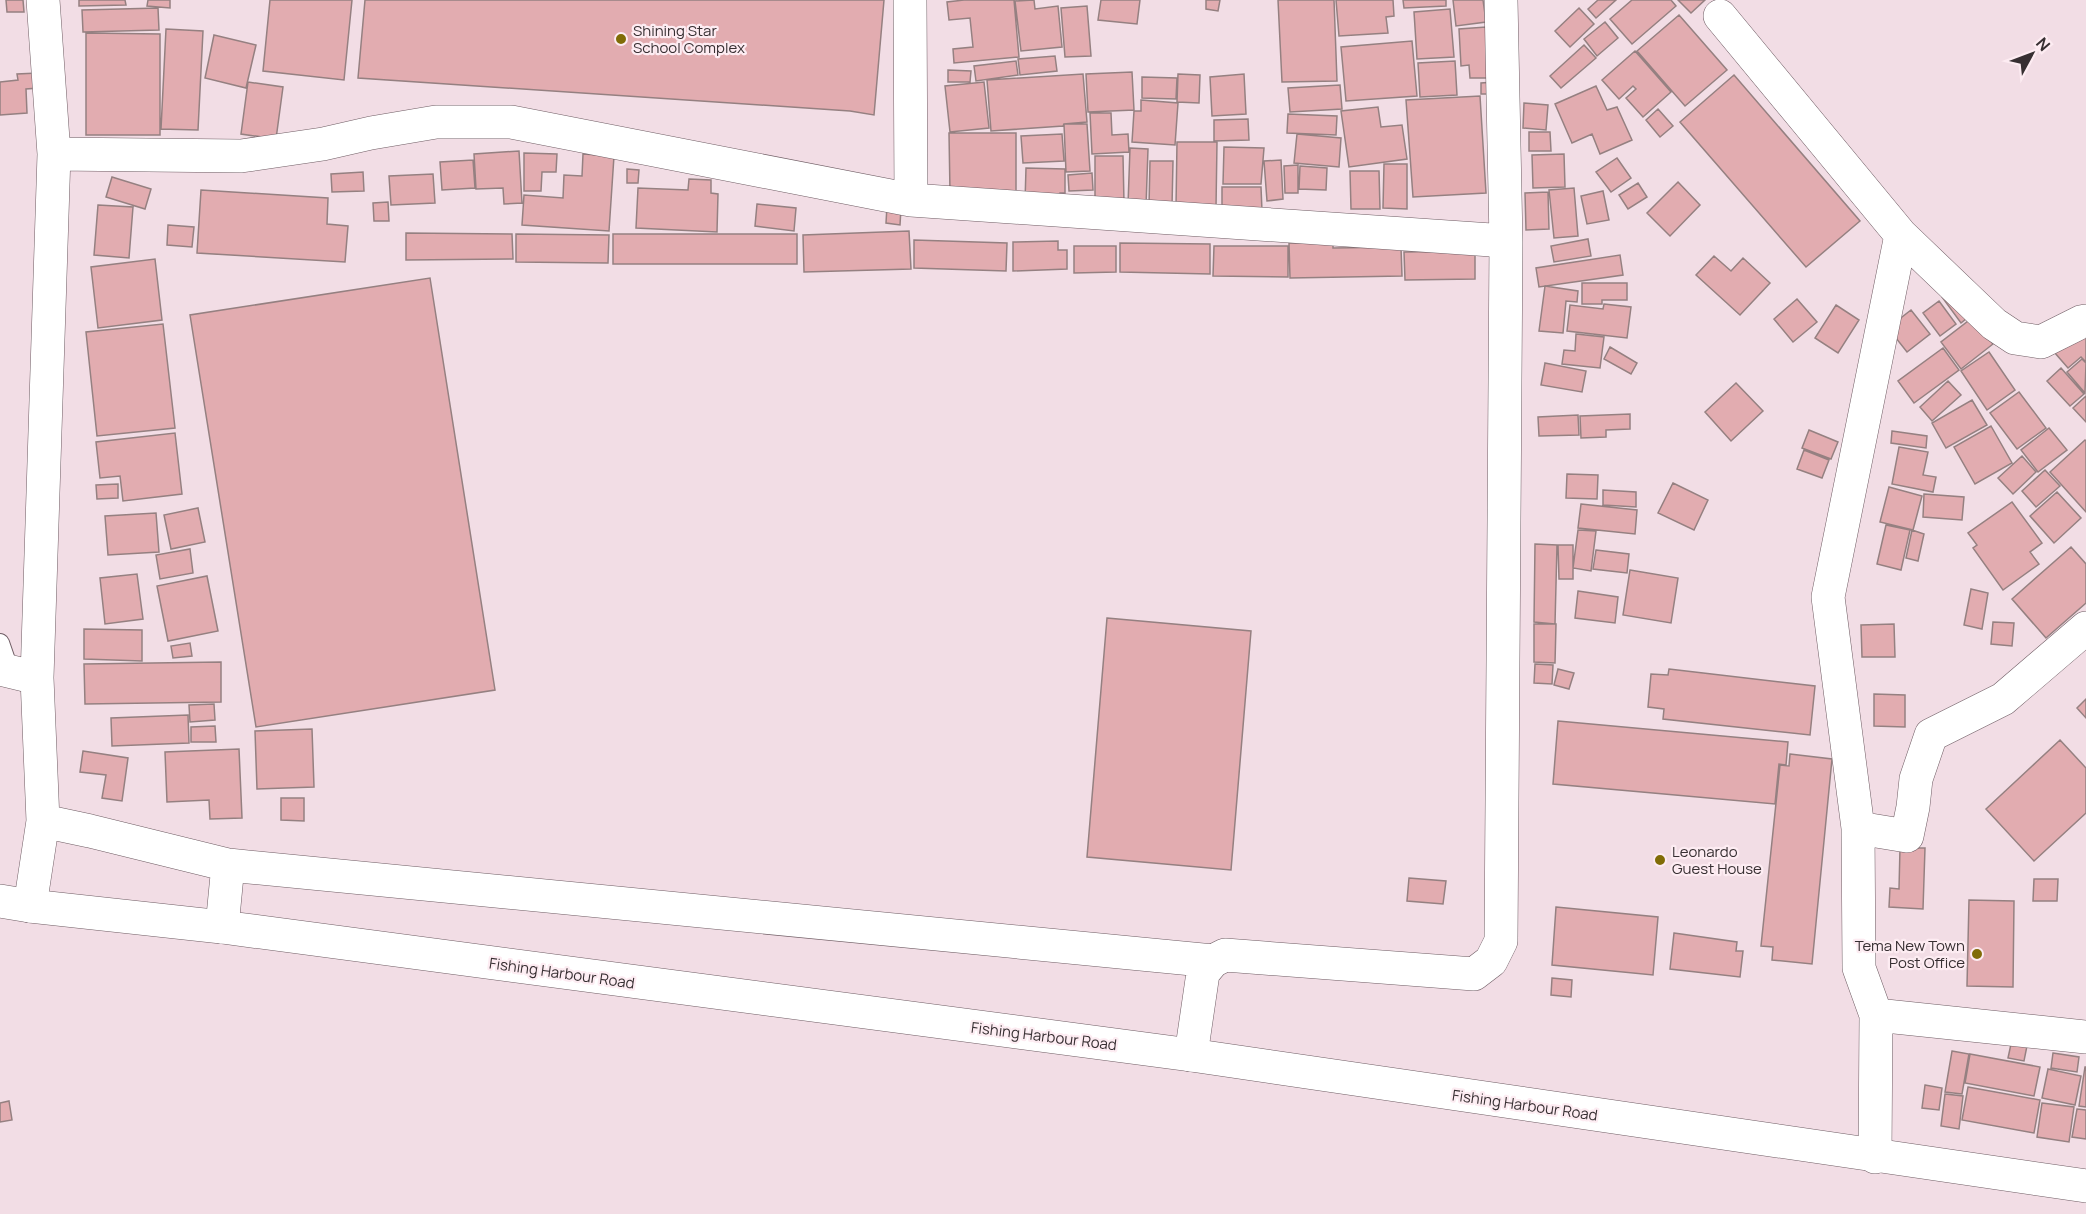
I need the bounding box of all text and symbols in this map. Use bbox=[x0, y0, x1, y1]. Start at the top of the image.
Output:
place label: Shining Star School Complex bbox=[633, 20, 745, 58]
north arrow bbox=[2002, 24, 2062, 84]
marker: Shining Star School Complex bbox=[614, 32, 628, 46]
text: N bbox=[2031, 33, 2055, 56]
place label: Leonardo Guest House bbox=[1672, 841, 1762, 879]
marker: Leonardo Guest House bbox=[1653, 853, 1667, 867]
place label: Tema New Town Post Office bbox=[1855, 935, 1965, 973]
marker: Tema New Town Post Office bbox=[1970, 947, 1984, 961]
street label: Fishing Harbour Road bbox=[488, 952, 636, 994]
street label: Fishing Harbour Road bbox=[970, 1017, 1118, 1055]
street label: Fishing Harbour Road bbox=[1451, 1084, 1599, 1126]

